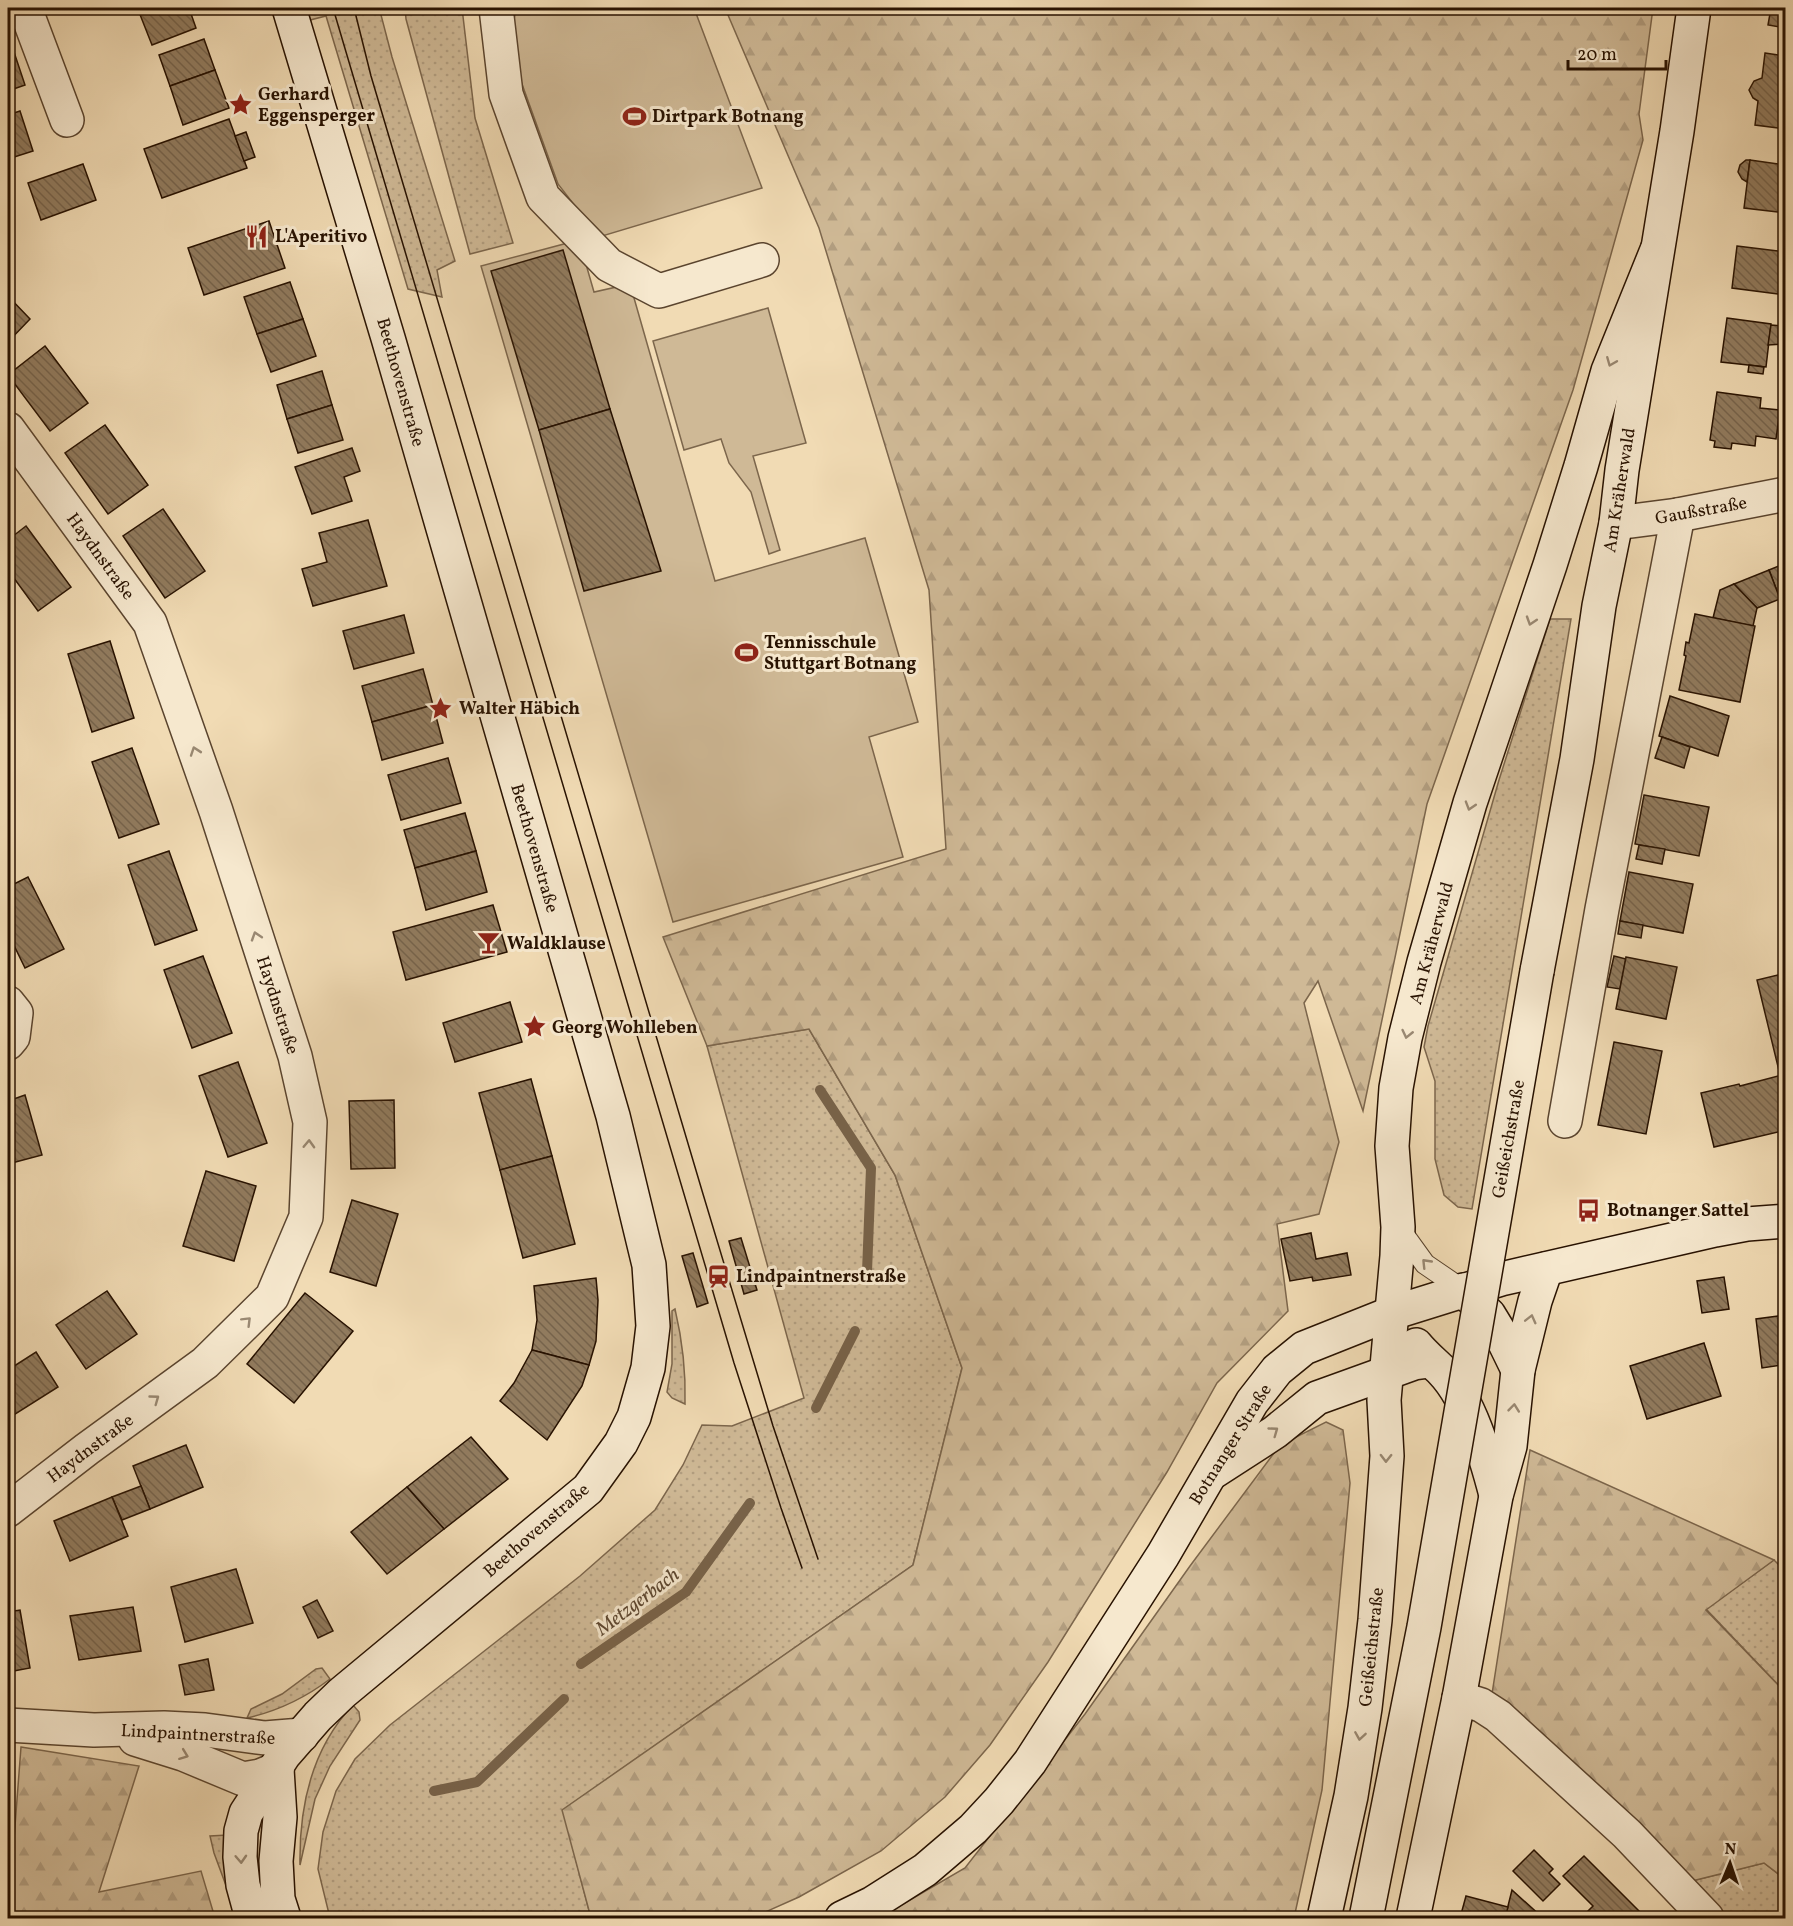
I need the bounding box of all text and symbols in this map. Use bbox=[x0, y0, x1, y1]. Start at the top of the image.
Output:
scale bar bbox=[1568, 33, 1666, 71]
text: 20 m bbox=[1577, 43, 1617, 68]
place label: Gerhard Eggensperger bbox=[258, 83, 375, 129]
place icon: Gerhard Eggensperger bbox=[227, 91, 253, 117]
sports icon: Dirtpark Botnang bbox=[621, 103, 647, 129]
place label: Dirtpark Botnang bbox=[652, 105, 804, 130]
restaurant icon: L'Aperitivo bbox=[244, 223, 270, 249]
place label: L'Aperitivo bbox=[275, 225, 367, 250]
street label: Beethovenstraße bbox=[369, 315, 430, 450]
one-way arrow bbox=[1606, 356, 1618, 367]
street label: Am Kräherwald bbox=[1598, 426, 1643, 554]
street label: Gaußstraße bbox=[1653, 491, 1749, 532]
street label: Haydnstraße bbox=[60, 508, 140, 606]
one-way arrow bbox=[1526, 615, 1538, 625]
place label: Tennisschule Stuttgart Botnang bbox=[764, 631, 917, 677]
sports icon: Tennisschule Stuttgart Botnang bbox=[733, 639, 759, 665]
place icon: Walter Häbich bbox=[428, 695, 454, 721]
place label: Walter Häbich bbox=[459, 697, 580, 722]
one-way arrow bbox=[189, 746, 202, 757]
street label: Beethovenstraße bbox=[503, 781, 564, 916]
one-way arrow bbox=[1464, 800, 1477, 811]
street label: Am Kräherwald bbox=[1404, 879, 1461, 1008]
bar icon: Waldklause bbox=[476, 930, 502, 956]
one-way arrow bbox=[251, 931, 264, 942]
place label: Waldklause bbox=[507, 932, 606, 957]
street label: Haydnstraße bbox=[249, 953, 304, 1058]
place icon: Georg Wohlleben bbox=[521, 1014, 547, 1040]
place label: Georg Wohlleben bbox=[552, 1016, 698, 1041]
one-way arrow bbox=[1401, 1029, 1414, 1039]
street label: Geißeichstraße bbox=[1487, 1078, 1532, 1201]
one-way arrow bbox=[303, 1139, 316, 1148]
bus stop icon: Botnanger Sattel bbox=[1576, 1197, 1602, 1223]
place label: Botnanger Sattel bbox=[1607, 1199, 1749, 1224]
one-way arrow bbox=[1423, 1259, 1434, 1270]
station icon: Lindpaintnerstraße bbox=[705, 1263, 731, 1289]
place label: Lindpaintnerstraße bbox=[736, 1265, 906, 1290]
one-way arrow bbox=[1523, 1314, 1536, 1324]
one-way arrow bbox=[239, 1318, 250, 1329]
street label: Botnanger Straße bbox=[1184, 1379, 1279, 1510]
one-way arrow bbox=[148, 1396, 159, 1407]
one-way arrow bbox=[1507, 1404, 1520, 1413]
street label: Haydnstraße bbox=[43, 1408, 139, 1490]
one-way arrow bbox=[1268, 1428, 1279, 1439]
one-way arrow bbox=[1380, 1454, 1393, 1463]
street label: Beethovenstraße bbox=[479, 1478, 595, 1584]
water label: Metzgerbach bbox=[590, 1562, 686, 1644]
street label: Geißeichstraße bbox=[1354, 1586, 1391, 1708]
street label: Lindpaintnerstraße bbox=[120, 1719, 276, 1752]
one-way arrow bbox=[1355, 1731, 1367, 1741]
one-way arrow bbox=[178, 1748, 189, 1760]
north arrow bbox=[1700, 1833, 1760, 1893]
text: N bbox=[1724, 1839, 1737, 1861]
one-way arrow bbox=[235, 1855, 248, 1864]

